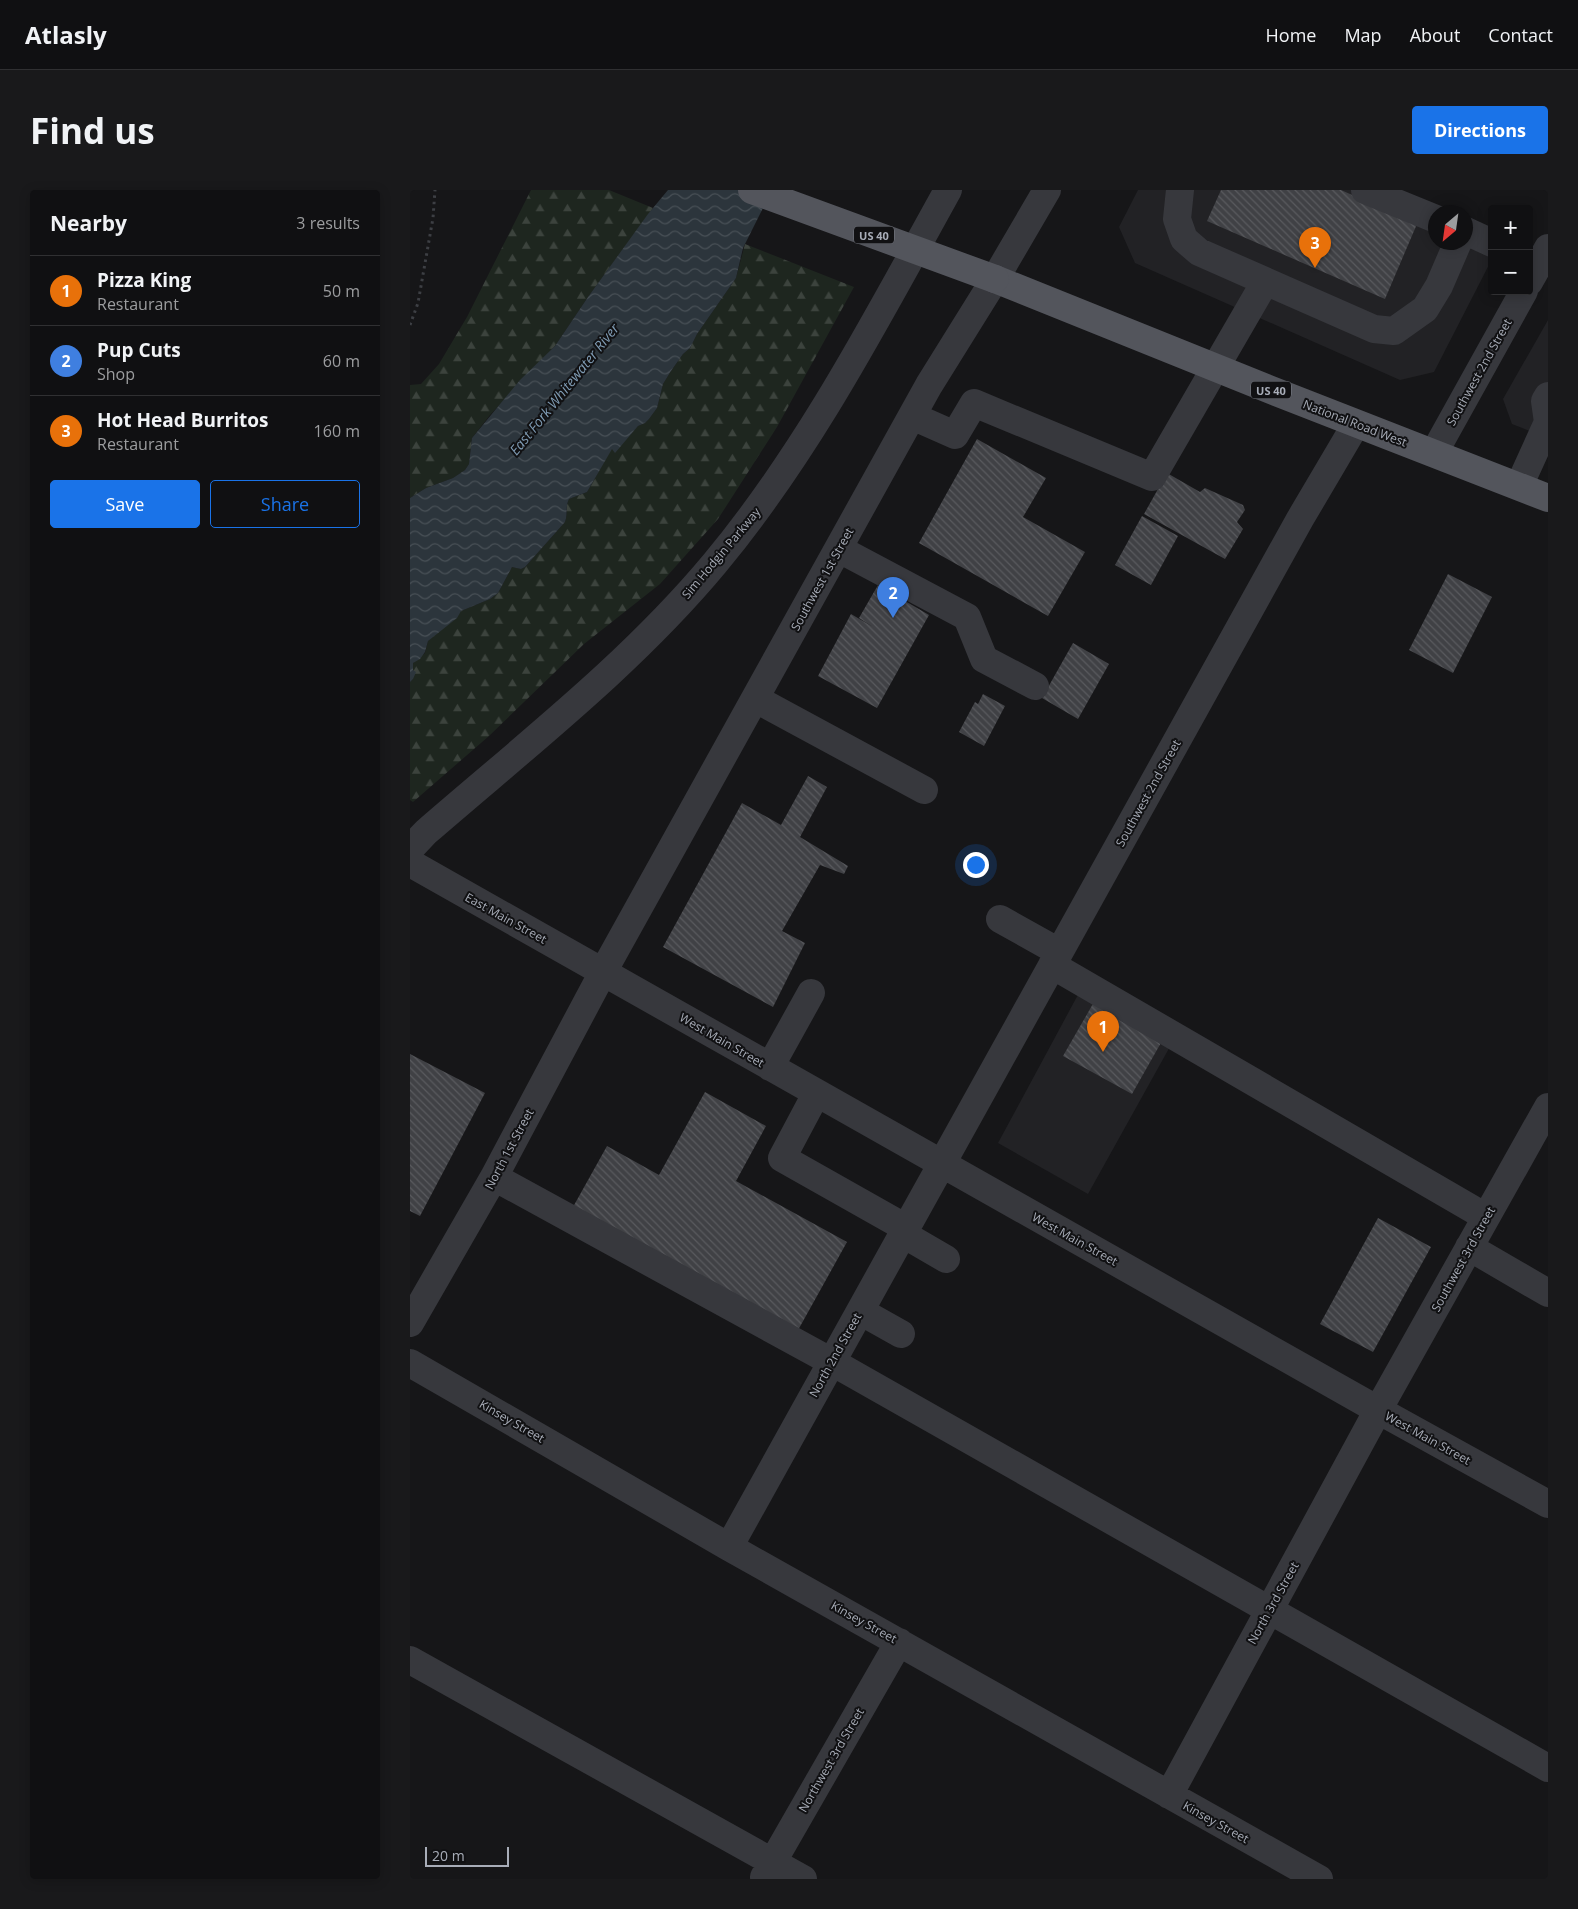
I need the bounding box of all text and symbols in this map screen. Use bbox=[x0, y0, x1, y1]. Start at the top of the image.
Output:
text: Atlasly bbox=[25, 18, 107, 51]
text: Home bbox=[1266, 23, 1316, 47]
text: Map bbox=[1344, 23, 1382, 47]
text: About bbox=[1410, 23, 1460, 47]
text: Contact bbox=[1488, 23, 1553, 47]
button: Directions bbox=[1412, 106, 1548, 154]
text: Find us bbox=[30, 107, 155, 154]
north arrow bbox=[1428, 205, 1473, 250]
map controls bbox=[1488, 205, 1533, 295]
button: + bbox=[1488, 205, 1533, 250]
text: Nearby bbox=[50, 209, 127, 237]
text: 3 results bbox=[296, 212, 360, 234]
road number: US 40 bbox=[854, 226, 894, 244]
pin: 3 bbox=[1299, 227, 1331, 268]
button: − bbox=[1488, 250, 1533, 295]
text: Pizza King bbox=[97, 267, 191, 293]
text: 1 bbox=[61, 280, 71, 302]
text: 50 m bbox=[323, 280, 360, 302]
text: Restaurant bbox=[97, 293, 179, 315]
street label: Southwest 2nd Street bbox=[1442, 315, 1516, 429]
water label: East Fork Whitewater River bbox=[505, 319, 623, 459]
text: Pup Cuts bbox=[97, 337, 181, 363]
text: 2 bbox=[61, 350, 71, 372]
text: 60 m bbox=[323, 350, 360, 372]
text: Shop bbox=[97, 363, 135, 385]
road number: US 40 bbox=[1251, 382, 1291, 398]
street label: National Road West bbox=[1301, 395, 1409, 451]
text: Hot Head Burritos bbox=[97, 407, 268, 433]
text: 3 bbox=[61, 420, 71, 442]
text: 160 m bbox=[314, 420, 360, 442]
text: Restaurant bbox=[97, 433, 179, 455]
button: Save bbox=[50, 480, 200, 528]
button: Share bbox=[210, 480, 360, 528]
street label: Sim Hodgin Parkway bbox=[678, 503, 765, 602]
street label: Southwest 1st Street bbox=[787, 524, 857, 634]
pin: 2 bbox=[877, 577, 909, 618]
street label: Southwest 2nd Street bbox=[1111, 736, 1185, 850]
your location bbox=[963, 852, 989, 878]
street label: East Main Street bbox=[462, 889, 550, 947]
street label: West Main Street bbox=[676, 1009, 768, 1071]
pin: 1 bbox=[1087, 1011, 1119, 1052]
street label: North 1st Street bbox=[481, 1106, 537, 1192]
street label: Southwest 3rd Street bbox=[1427, 1203, 1499, 1315]
street label: West Main Street bbox=[1029, 1208, 1121, 1270]
street label: North 2nd Street bbox=[805, 1310, 865, 1400]
street label: Kinsey Street bbox=[476, 1395, 548, 1447]
street label: West Main Street bbox=[1382, 1407, 1474, 1469]
street label: North 3rd Street bbox=[1243, 1559, 1303, 1647]
street label: Kinsey Street bbox=[828, 1597, 900, 1647]
street label: Northwest 3rd Street bbox=[794, 1705, 868, 1815]
street label: Kinsey Street bbox=[1180, 1797, 1252, 1847]
scale bar bbox=[425, 1844, 509, 1867]
text: 20 m bbox=[432, 1846, 465, 1865]

